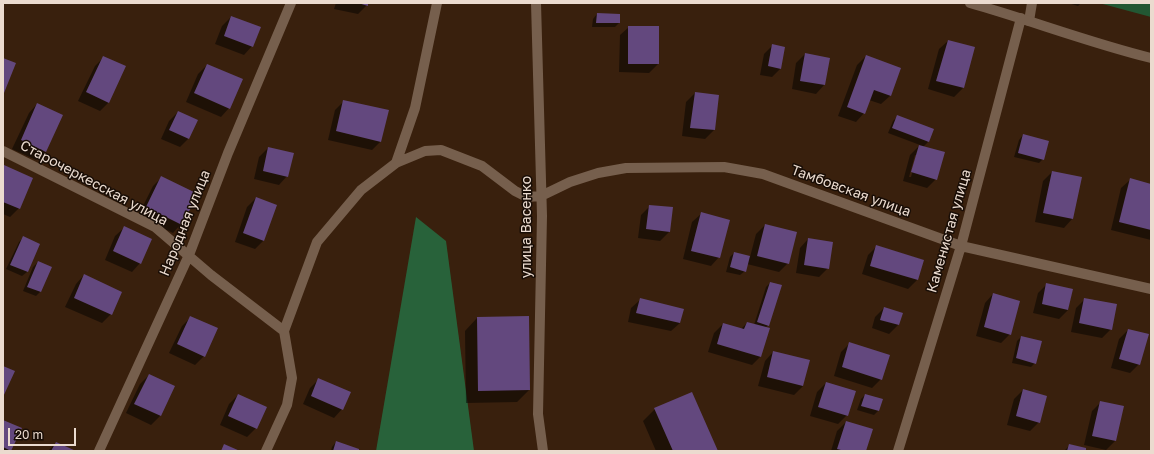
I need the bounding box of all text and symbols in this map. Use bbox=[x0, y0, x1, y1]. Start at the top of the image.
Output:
street label: Старочеркесская улица bbox=[17, 137, 171, 229]
street label: Тамбовская улица bbox=[789, 162, 913, 220]
street label: Каменистая улица bbox=[923, 167, 975, 295]
street label: Народная улица bbox=[156, 168, 214, 278]
street label: улица Васенко bbox=[519, 176, 535, 278]
scale bar bbox=[10, 420, 78, 446]
text: 20 m bbox=[15, 427, 43, 442]

